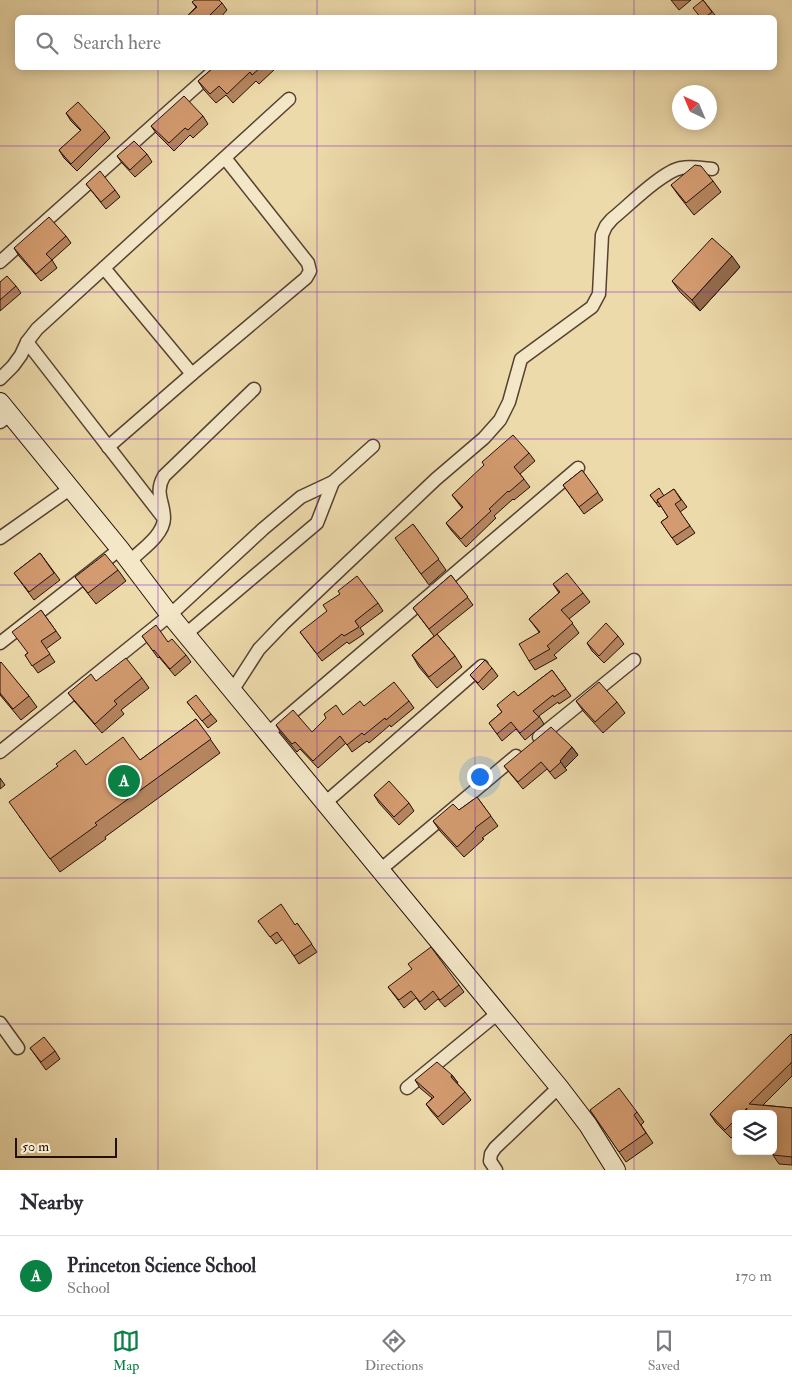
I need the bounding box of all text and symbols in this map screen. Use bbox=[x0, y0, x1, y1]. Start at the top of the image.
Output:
search box bbox=[15, 15, 777, 70]
icon: search bbox=[33, 29, 61, 57]
text: Search here bbox=[73, 31, 161, 55]
north arrow bbox=[672, 85, 717, 130]
pin: A bbox=[108, 762, 140, 800]
your location bbox=[467, 764, 493, 790]
map controls bbox=[732, 1110, 777, 1155]
button: layers bbox=[732, 1110, 777, 1155]
scale bar bbox=[15, 1135, 118, 1158]
text: 50 m bbox=[22, 1138, 49, 1155]
text: Nearby bbox=[20, 1189, 83, 1216]
text: Princeton Science School bbox=[67, 1254, 256, 1278]
text: A bbox=[31, 1266, 41, 1286]
text: 170 m bbox=[735, 1266, 772, 1286]
text: School bbox=[67, 1278, 110, 1298]
tab: Map bbox=[112, 1327, 140, 1374]
tab: Directions bbox=[365, 1327, 423, 1374]
tab: Saved bbox=[648, 1327, 680, 1374]

